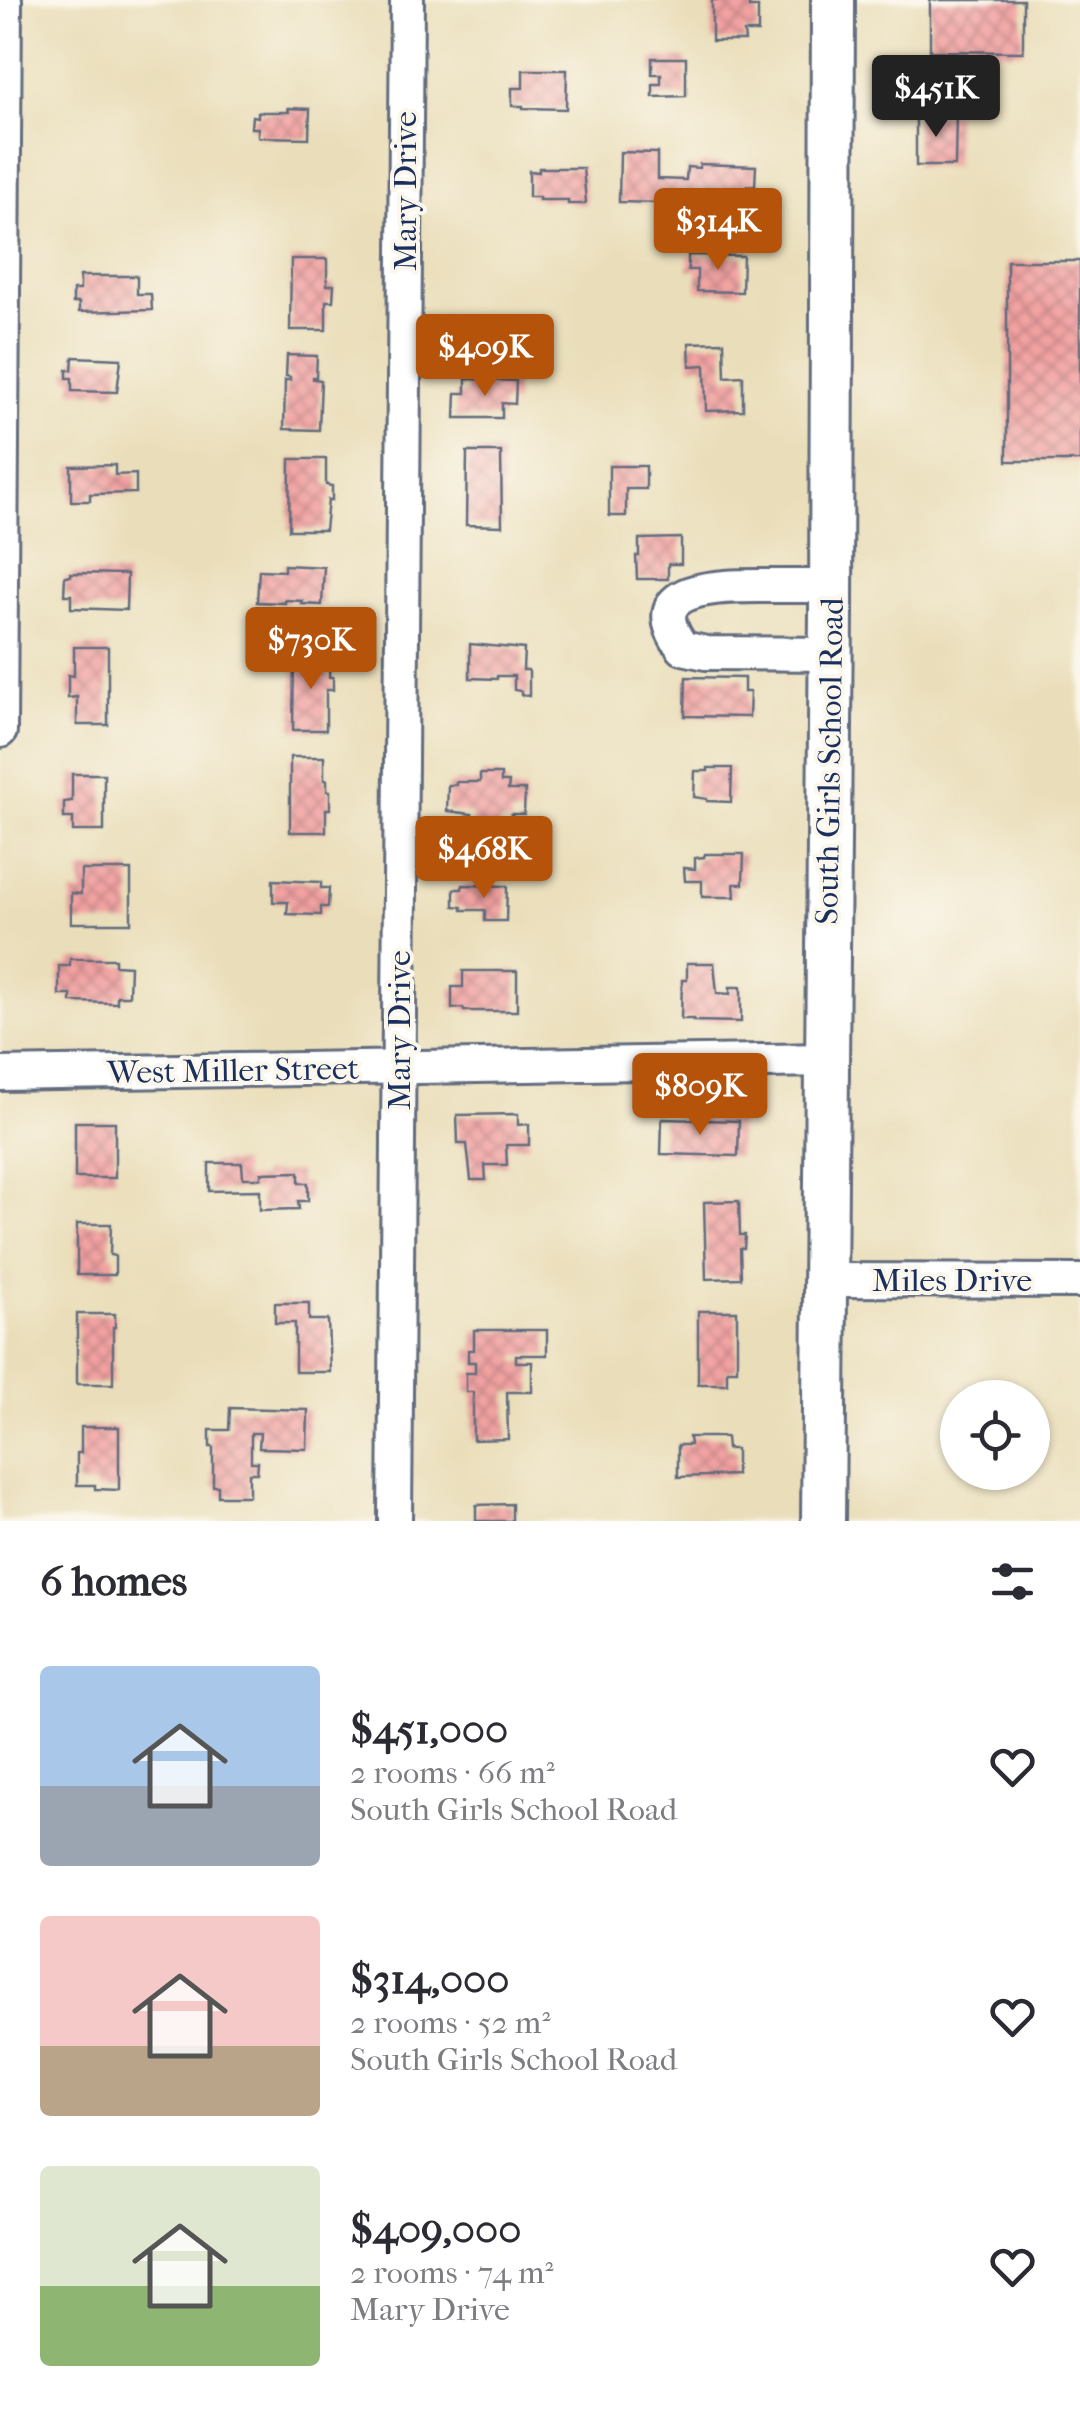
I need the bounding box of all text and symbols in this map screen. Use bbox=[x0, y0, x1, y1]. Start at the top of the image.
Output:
pin: $451K bbox=[866, 55, 1006, 140]
text: $451K bbox=[894, 69, 978, 106]
street label: Mary Drive bbox=[387, 111, 424, 271]
pin: $314K bbox=[648, 188, 788, 273]
text: $314K bbox=[676, 202, 760, 239]
pin: $409K bbox=[415, 314, 555, 399]
text: $409K bbox=[438, 328, 532, 365]
street label: South Girls School Road bbox=[808, 597, 851, 925]
pin: $730K bbox=[241, 607, 381, 692]
text: $730K bbox=[267, 621, 355, 658]
pin: $468K bbox=[414, 816, 554, 901]
text: $468K bbox=[437, 830, 531, 867]
street label: Mary Drive bbox=[381, 950, 418, 1110]
street label: West Miller Street bbox=[106, 1050, 360, 1091]
pin: $809K bbox=[630, 1053, 770, 1138]
text: $809K bbox=[654, 1067, 746, 1104]
street label: Miles Drive bbox=[872, 1262, 1032, 1299]
map controls bbox=[940, 1380, 1050, 1490]
button: locate bbox=[940, 1380, 1050, 1490]
icon: filters bbox=[985, 1554, 1040, 1609]
text: 6 homes bbox=[40, 1557, 187, 1606]
text: $451,000 bbox=[350, 1705, 508, 1754]
icon: home bbox=[120, 1706, 240, 1826]
icon: heart bbox=[985, 1739, 1040, 1794]
text: 2 rooms · 66 m² bbox=[350, 1754, 555, 1791]
text: South Girls School Road bbox=[350, 1791, 677, 1828]
text: $314,000 bbox=[350, 1955, 509, 2004]
icon: home bbox=[120, 1956, 240, 2076]
icon: heart bbox=[985, 1989, 1040, 2044]
text: 2 rooms · 52 m² bbox=[350, 2004, 550, 2041]
text: South Girls School Road bbox=[350, 2041, 677, 2078]
text: $409,000 bbox=[350, 2205, 521, 2254]
icon: home bbox=[120, 2206, 240, 2326]
icon: heart bbox=[985, 2239, 1040, 2294]
text: 2 rooms · 74 m² bbox=[350, 2254, 554, 2291]
text: Mary Drive bbox=[350, 2291, 510, 2328]

